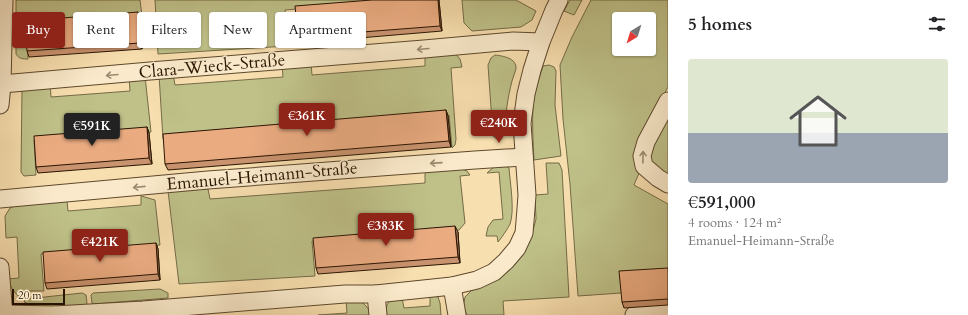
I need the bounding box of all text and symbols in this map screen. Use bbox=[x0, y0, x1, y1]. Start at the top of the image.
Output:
chip: Buy bbox=[12, 12, 65, 48]
chip: Rent bbox=[73, 12, 129, 48]
chip: Filters bbox=[137, 12, 201, 48]
chip: New bbox=[209, 12, 267, 48]
chip: Apartment bbox=[275, 12, 366, 48]
north arrow bbox=[612, 12, 656, 56]
map controls bbox=[612, 12, 656, 56]
text: 5 homes bbox=[688, 13, 752, 36]
icon: filters bbox=[926, 13, 948, 35]
one-way arrow bbox=[417, 46, 430, 53]
street label: Clara-Wieck-Straße bbox=[138, 48, 286, 84]
one-way arrow bbox=[106, 71, 119, 78]
icon: home bbox=[782, 85, 854, 157]
pin: €361K bbox=[279, 103, 335, 137]
text: €361K bbox=[288, 107, 326, 125]
pin: €240K bbox=[471, 110, 527, 144]
pin: €591K bbox=[64, 113, 120, 147]
text: €240K bbox=[480, 114, 518, 132]
text: €591K bbox=[73, 117, 111, 135]
one-way arrow bbox=[640, 151, 647, 164]
street label: Emanuel-Heimann-Straße bbox=[166, 156, 358, 196]
one-way arrow bbox=[430, 159, 443, 166]
one-way arrow bbox=[133, 183, 146, 190]
text: €591,000 bbox=[688, 191, 755, 214]
pin: €383K bbox=[358, 213, 414, 247]
text: 4 rooms · 124 m² bbox=[688, 214, 781, 232]
text: €383K bbox=[367, 217, 405, 235]
pin: €421K bbox=[72, 229, 128, 263]
text: Emanuel-Heimann-Straße bbox=[688, 232, 834, 250]
text: €421K bbox=[81, 233, 119, 251]
scale bar bbox=[12, 287, 65, 306]
text: 20 m bbox=[18, 288, 42, 303]

